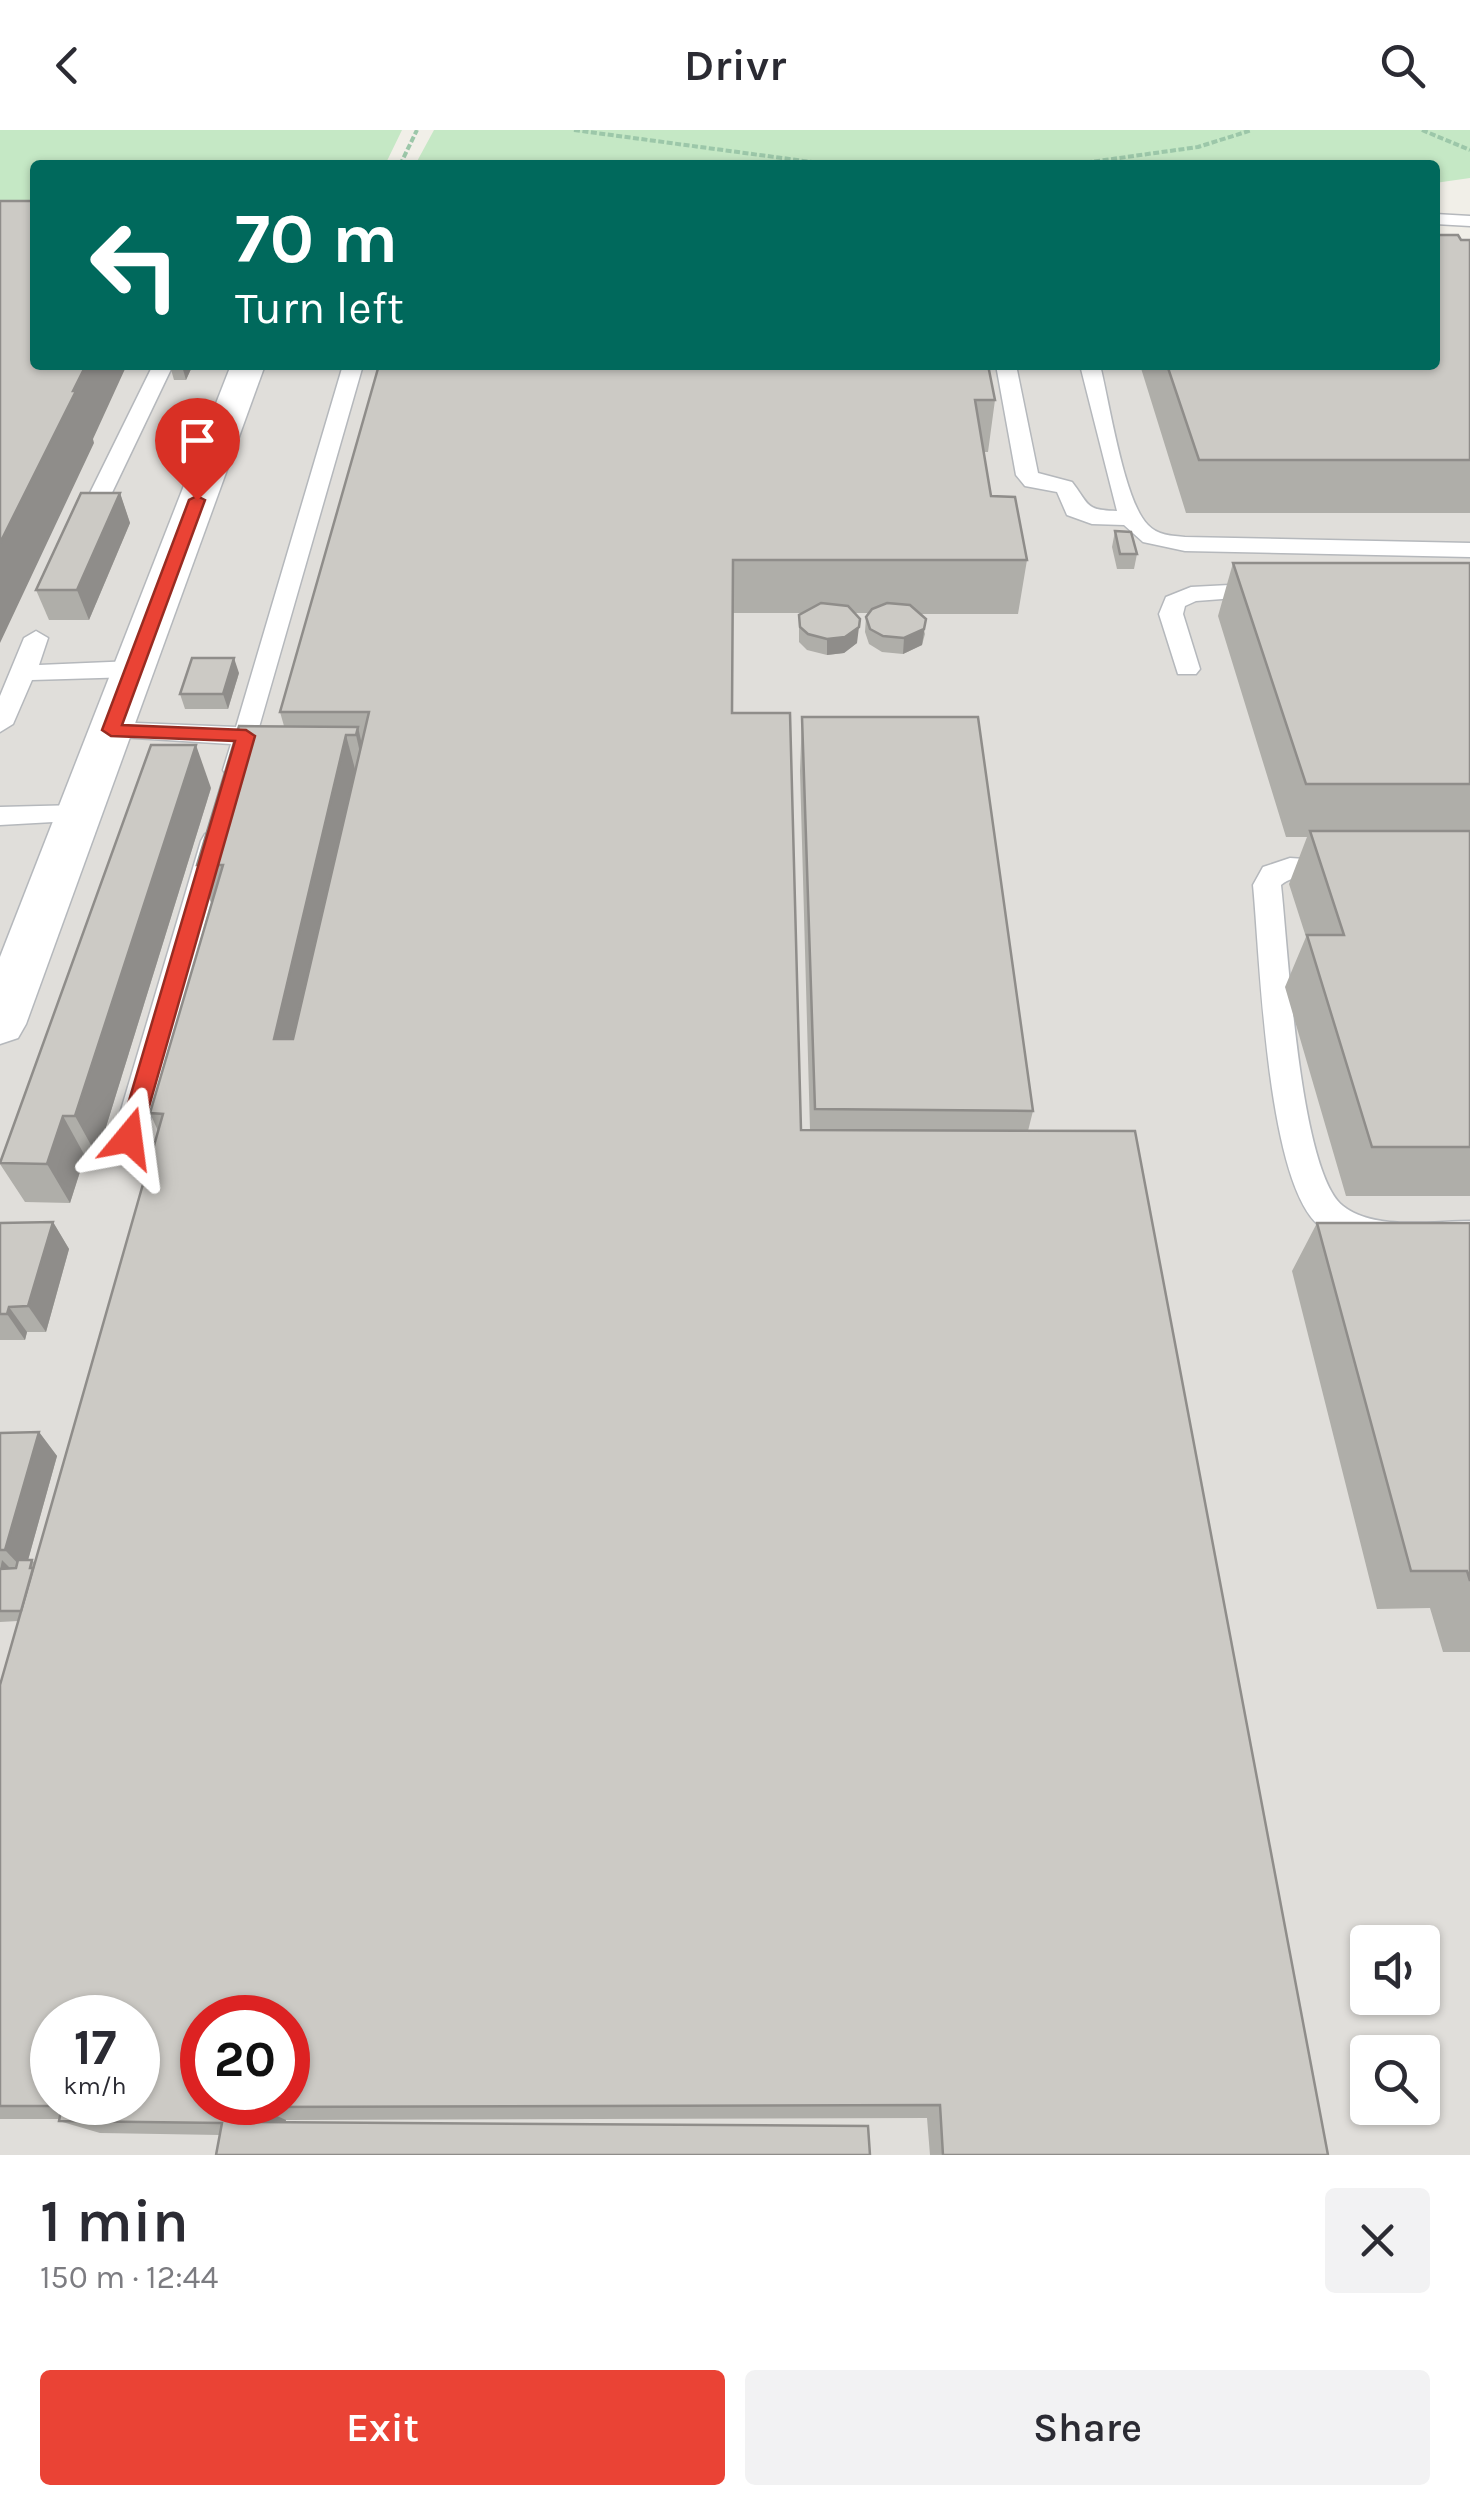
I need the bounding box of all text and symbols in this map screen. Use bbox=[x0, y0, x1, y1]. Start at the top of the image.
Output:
icon: back bbox=[40, 38, 95, 93]
icon: search bbox=[1375, 38, 1430, 93]
text: Drivr bbox=[684, 39, 786, 91]
text: 70 m bbox=[235, 198, 398, 280]
icon: left bbox=[70, 200, 200, 330]
text: Turn left bbox=[235, 282, 404, 334]
pin bbox=[155, 398, 240, 501]
icon: arrive bbox=[170, 413, 225, 468]
position arrow bbox=[77, 1086, 181, 1190]
map controls bbox=[1350, 1925, 1440, 2125]
button: sound bbox=[1350, 1925, 1440, 2015]
speed limit sign: 20 bbox=[180, 1995, 310, 2125]
text: 17 bbox=[74, 2018, 116, 2077]
button: search bbox=[1350, 2035, 1440, 2125]
text: km/h bbox=[63, 2071, 127, 2100]
text: 1 min bbox=[40, 2186, 189, 2256]
button: close bbox=[1325, 2188, 1430, 2293]
text: 150 m · 12:44 bbox=[40, 2259, 218, 2296]
button: Exit bbox=[40, 2370, 725, 2485]
button: Share bbox=[745, 2370, 1430, 2485]

